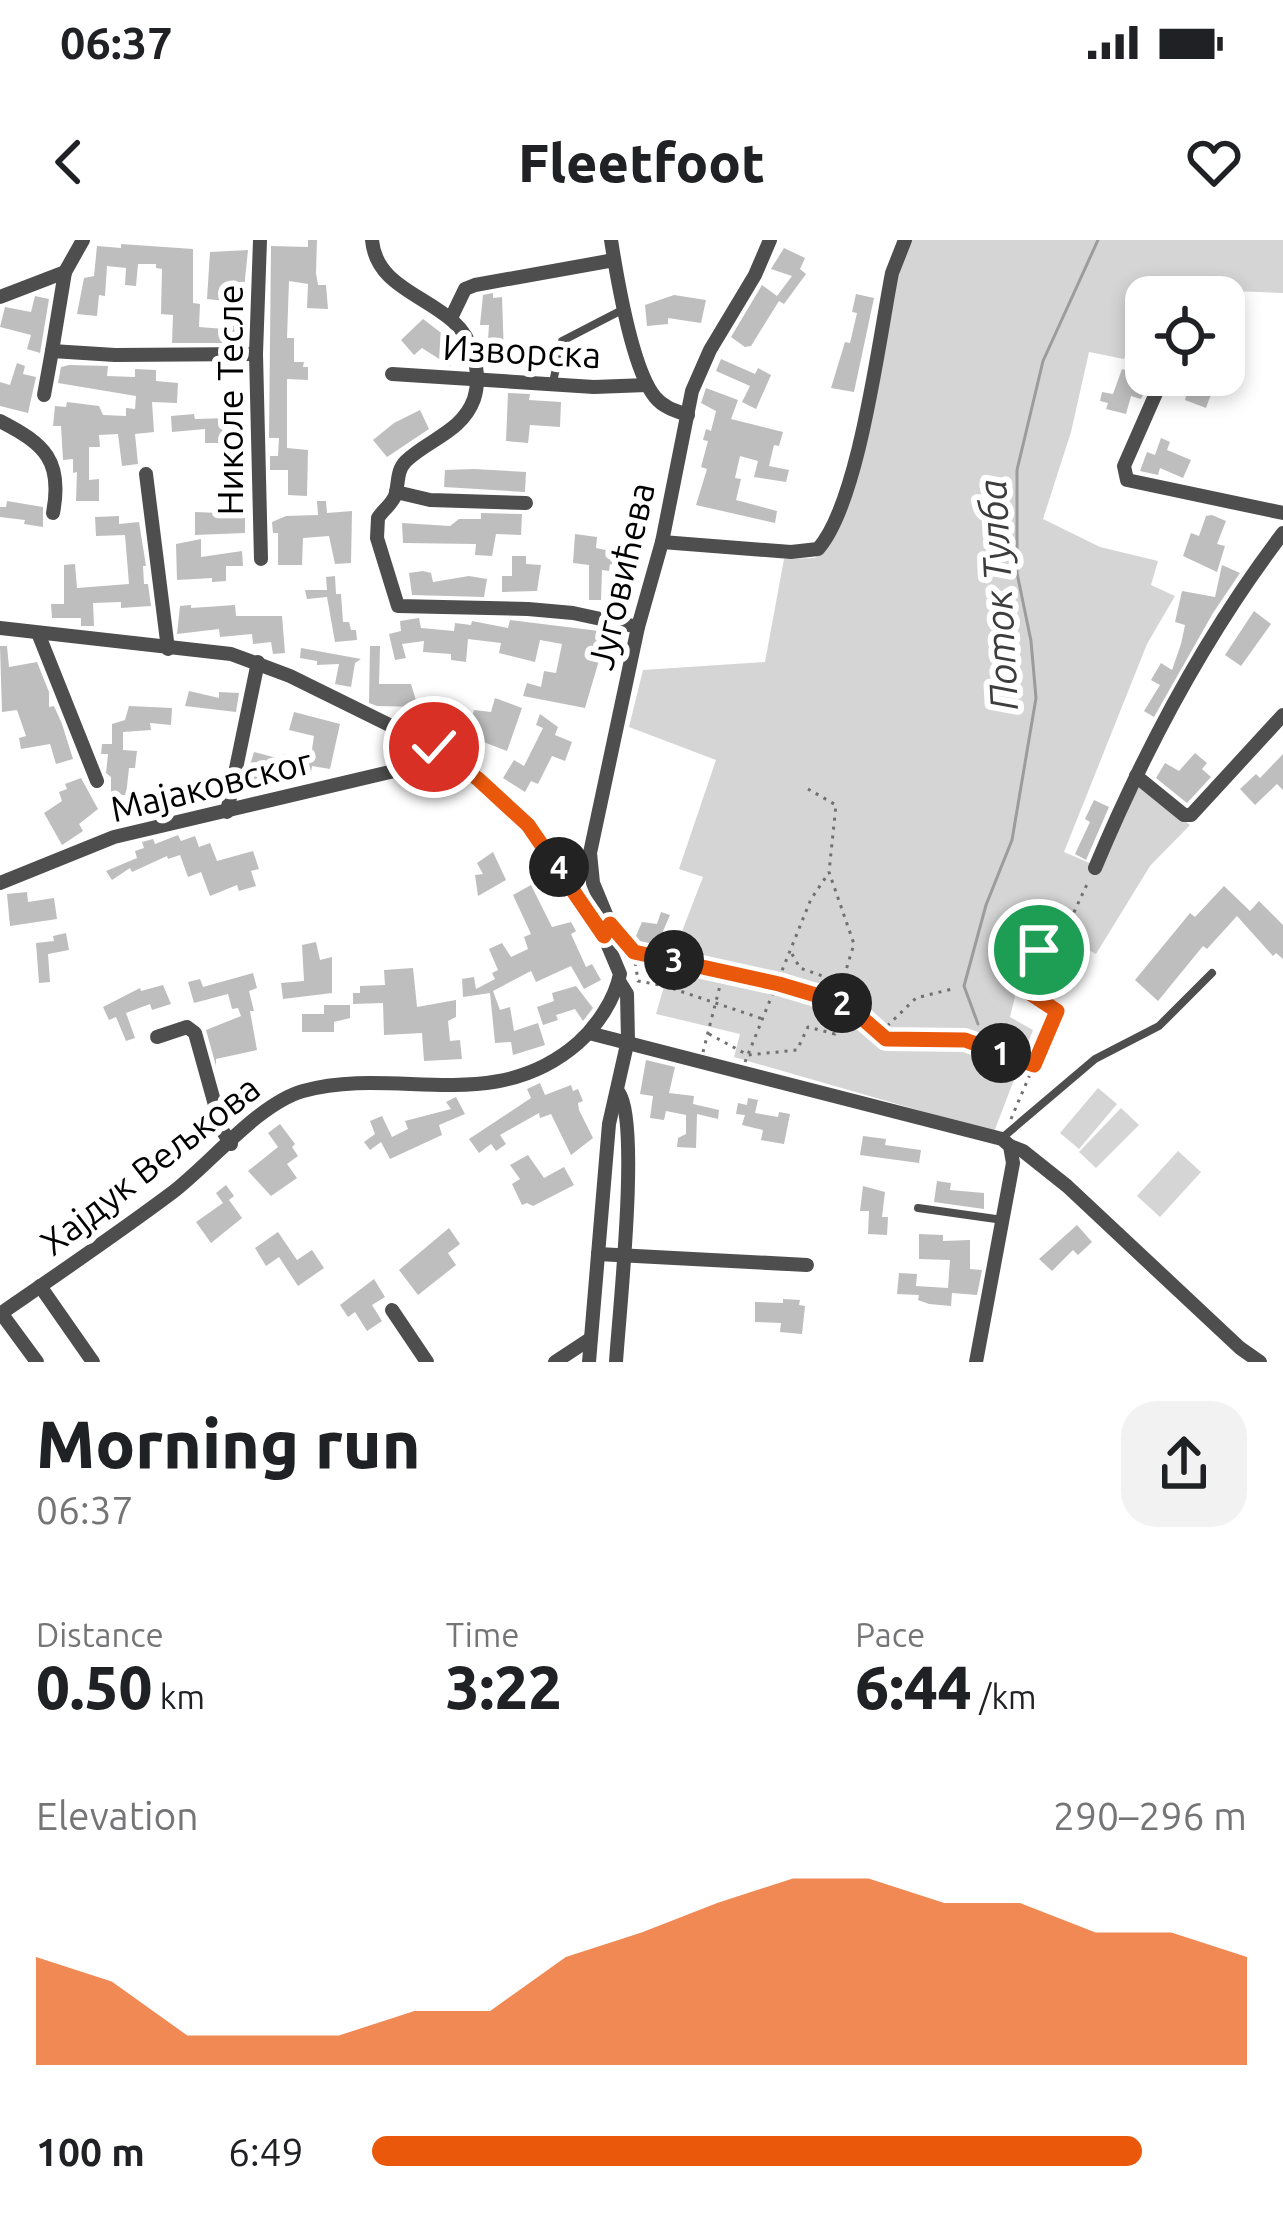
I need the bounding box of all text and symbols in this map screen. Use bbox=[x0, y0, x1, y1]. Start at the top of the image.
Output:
text: 06:37 bbox=[60, 17, 173, 68]
icon: back bbox=[36, 129, 102, 195]
icon: heart bbox=[1181, 129, 1247, 195]
text: Fleetfoot bbox=[518, 132, 765, 192]
map controls bbox=[1125, 276, 1245, 396]
button: locate bbox=[1125, 276, 1245, 396]
street label: Николе Тесле bbox=[209, 284, 250, 516]
street label: Изворска bbox=[442, 326, 602, 375]
street label: Југовићева bbox=[579, 478, 662, 673]
water label: Поток Тулба bbox=[970, 478, 1025, 712]
pin bbox=[383, 696, 485, 798]
icon: check bbox=[401, 714, 467, 780]
street label: Мајаковског bbox=[106, 740, 316, 829]
pin: 4 bbox=[529, 837, 589, 897]
text: 4 bbox=[550, 848, 568, 885]
pin bbox=[988, 899, 1090, 1001]
icon: arrive bbox=[1006, 917, 1072, 983]
pin: 3 bbox=[644, 930, 704, 990]
text: 3 bbox=[665, 941, 683, 978]
pin: 2 bbox=[812, 973, 872, 1033]
text: 2 bbox=[833, 984, 851, 1021]
pin: 1 bbox=[971, 1023, 1031, 1083]
text: 1 bbox=[992, 1034, 1010, 1071]
street label: Хајдук Вељкова bbox=[32, 1067, 267, 1263]
button: share bbox=[1121, 1401, 1247, 1527]
text: Morning run bbox=[36, 1406, 421, 1480]
text: 06:37 bbox=[36, 1488, 134, 1531]
text: Distance bbox=[36, 1616, 164, 1653]
text: Time bbox=[446, 1616, 519, 1653]
text: Pace bbox=[855, 1616, 925, 1653]
text: 0.50 bbox=[36, 1653, 152, 1720]
text: 3:22 bbox=[446, 1653, 562, 1720]
text: 6:44 bbox=[855, 1653, 972, 1720]
text: km bbox=[152, 1678, 205, 1715]
text: /km bbox=[972, 1678, 1037, 1715]
text: Elevation bbox=[36, 1794, 199, 1837]
text: 290–296 m bbox=[1053, 1794, 1247, 1837]
text: 100 m bbox=[36, 2130, 145, 2173]
text: 6:49 bbox=[228, 2130, 304, 2173]

